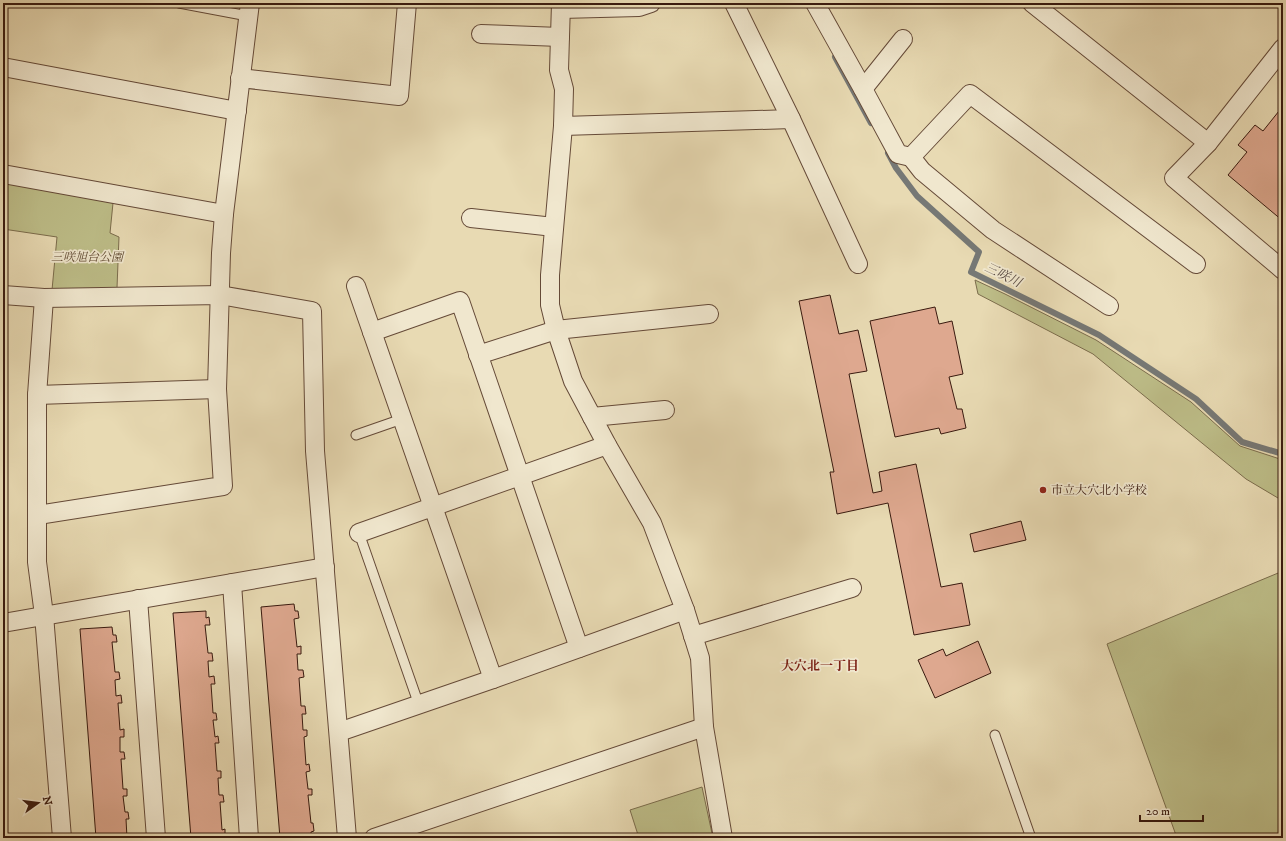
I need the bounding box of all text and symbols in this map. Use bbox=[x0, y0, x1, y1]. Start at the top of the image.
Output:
park label: 三咲旭台公園 bbox=[51, 250, 125, 265]
water label: 三咲川 bbox=[982, 259, 1026, 292]
place label: 市立大穴北小学校 bbox=[1051, 483, 1147, 498]
marker: 市立大穴北小学校 bbox=[1038, 485, 1048, 495]
district label: 大穴北一丁目 bbox=[781, 658, 859, 674]
north arrow bbox=[18, 783, 58, 823]
text: N bbox=[39, 795, 55, 807]
scale bar bbox=[1140, 797, 1203, 823]
text: 20 m bbox=[1146, 804, 1170, 819]

